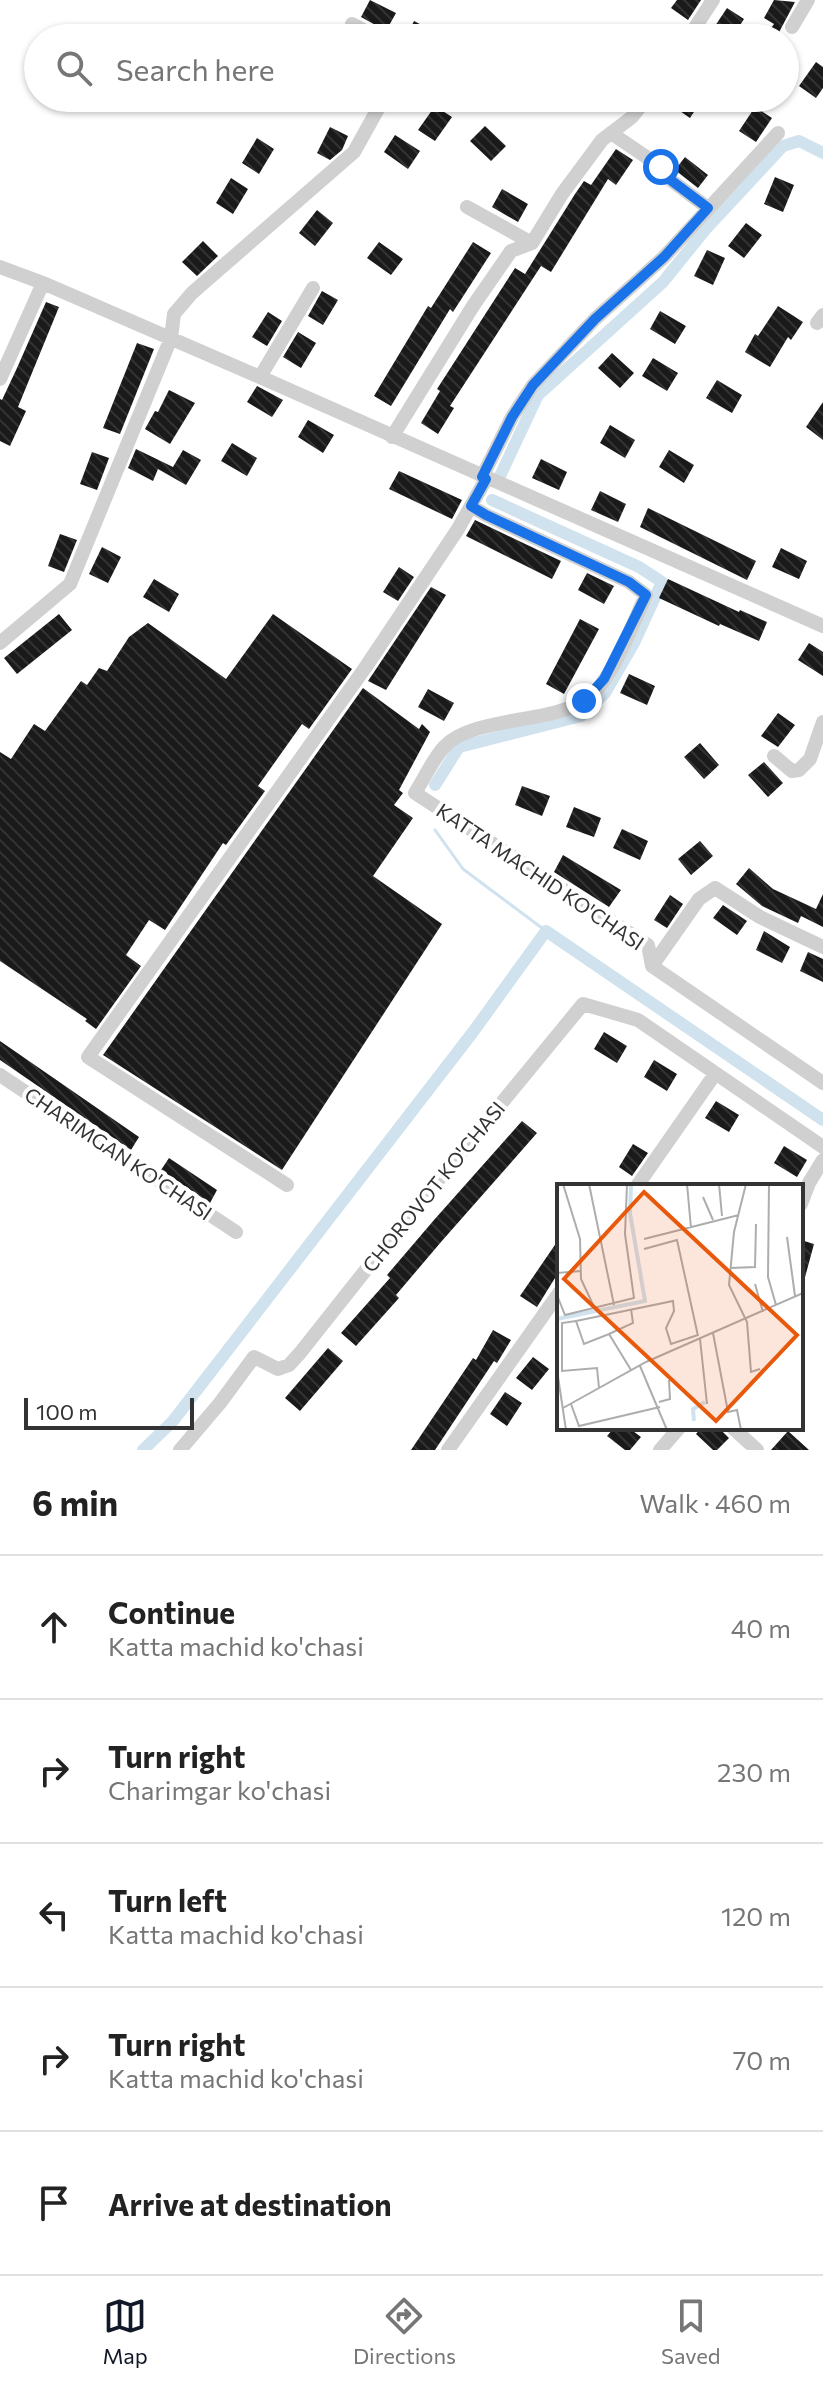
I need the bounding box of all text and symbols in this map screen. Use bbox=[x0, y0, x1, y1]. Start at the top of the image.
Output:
search box bbox=[24, 24, 799, 112]
icon: search bbox=[52, 46, 96, 90]
text: Search here bbox=[116, 50, 275, 87]
route start bbox=[643, 149, 679, 185]
route end bbox=[566, 683, 602, 719]
street label: KATTA MACHID KO'CHASI bbox=[432, 798, 649, 955]
street label: CHARIMGAN KO'CHASI bbox=[20, 1082, 217, 1225]
street label: CHOROVOT KO'CHASI bbox=[357, 1096, 509, 1277]
inset map bbox=[557, 1184, 803, 1430]
scale bar bbox=[24, 1394, 194, 1430]
text: 100 m bbox=[36, 1398, 98, 1425]
text: 6 min bbox=[32, 1481, 118, 1523]
text: Walk · 460 m bbox=[639, 1487, 791, 1518]
text: Continue bbox=[108, 1593, 235, 1630]
icon: ahead bbox=[32, 1605, 76, 1649]
text: 40 m bbox=[731, 1612, 791, 1643]
text: Katta machid ko'chasi bbox=[108, 1630, 364, 1661]
text: Turn right bbox=[108, 1737, 245, 1774]
icon: right bbox=[32, 1749, 76, 1793]
text: 230 m bbox=[717, 1756, 791, 1787]
text: Charimgar ko'chasi bbox=[108, 1774, 331, 1805]
text: Turn left bbox=[108, 1881, 227, 1918]
icon: left bbox=[32, 1893, 76, 1937]
text: 120 m bbox=[721, 1900, 791, 1931]
text: Katta machid ko'chasi bbox=[108, 1918, 364, 1949]
text: Turn right bbox=[108, 2025, 245, 2062]
icon: right bbox=[32, 2037, 76, 2081]
text: 70 m bbox=[733, 2044, 791, 2075]
text: Katta machid ko'chasi bbox=[108, 2062, 364, 2093]
icon: arrive bbox=[32, 2181, 76, 2225]
text: Arrive at destination bbox=[108, 2185, 392, 2222]
tab: Map bbox=[103, 2294, 148, 2369]
tab: Directions bbox=[353, 2294, 456, 2369]
tab: Saved bbox=[661, 2294, 720, 2369]

